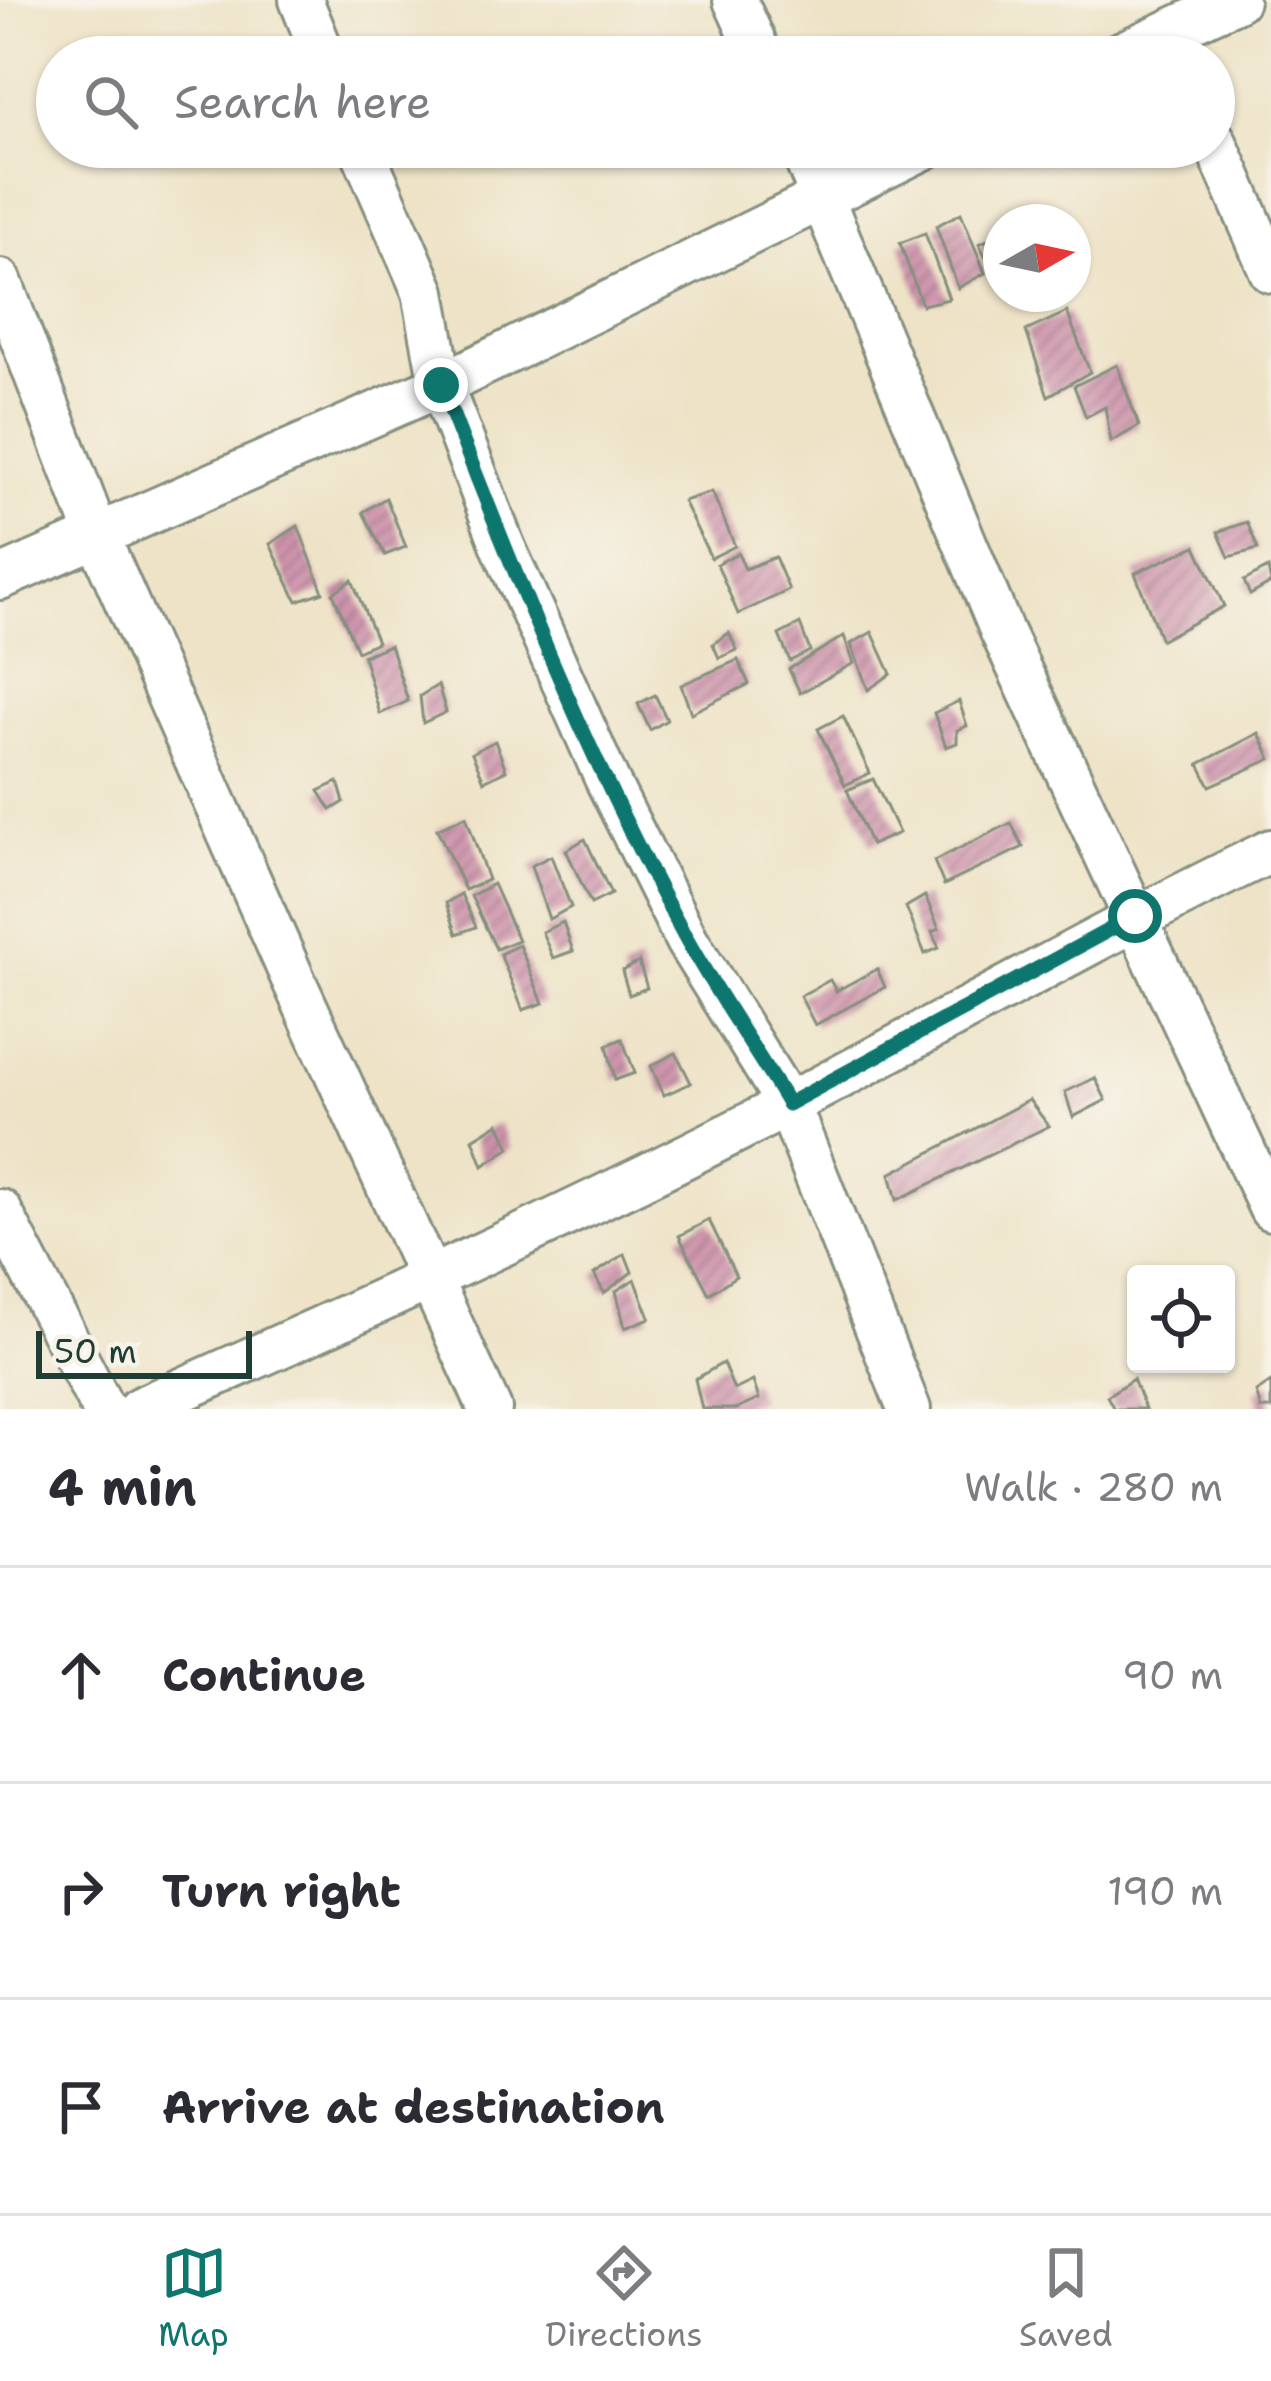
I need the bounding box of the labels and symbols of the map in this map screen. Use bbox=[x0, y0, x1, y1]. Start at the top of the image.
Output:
north arrow bbox=[983, 204, 1091, 312]
route end bbox=[414, 358, 468, 412]
route start bbox=[1108, 889, 1162, 943]
scale bar bbox=[36, 1325, 252, 1378]

